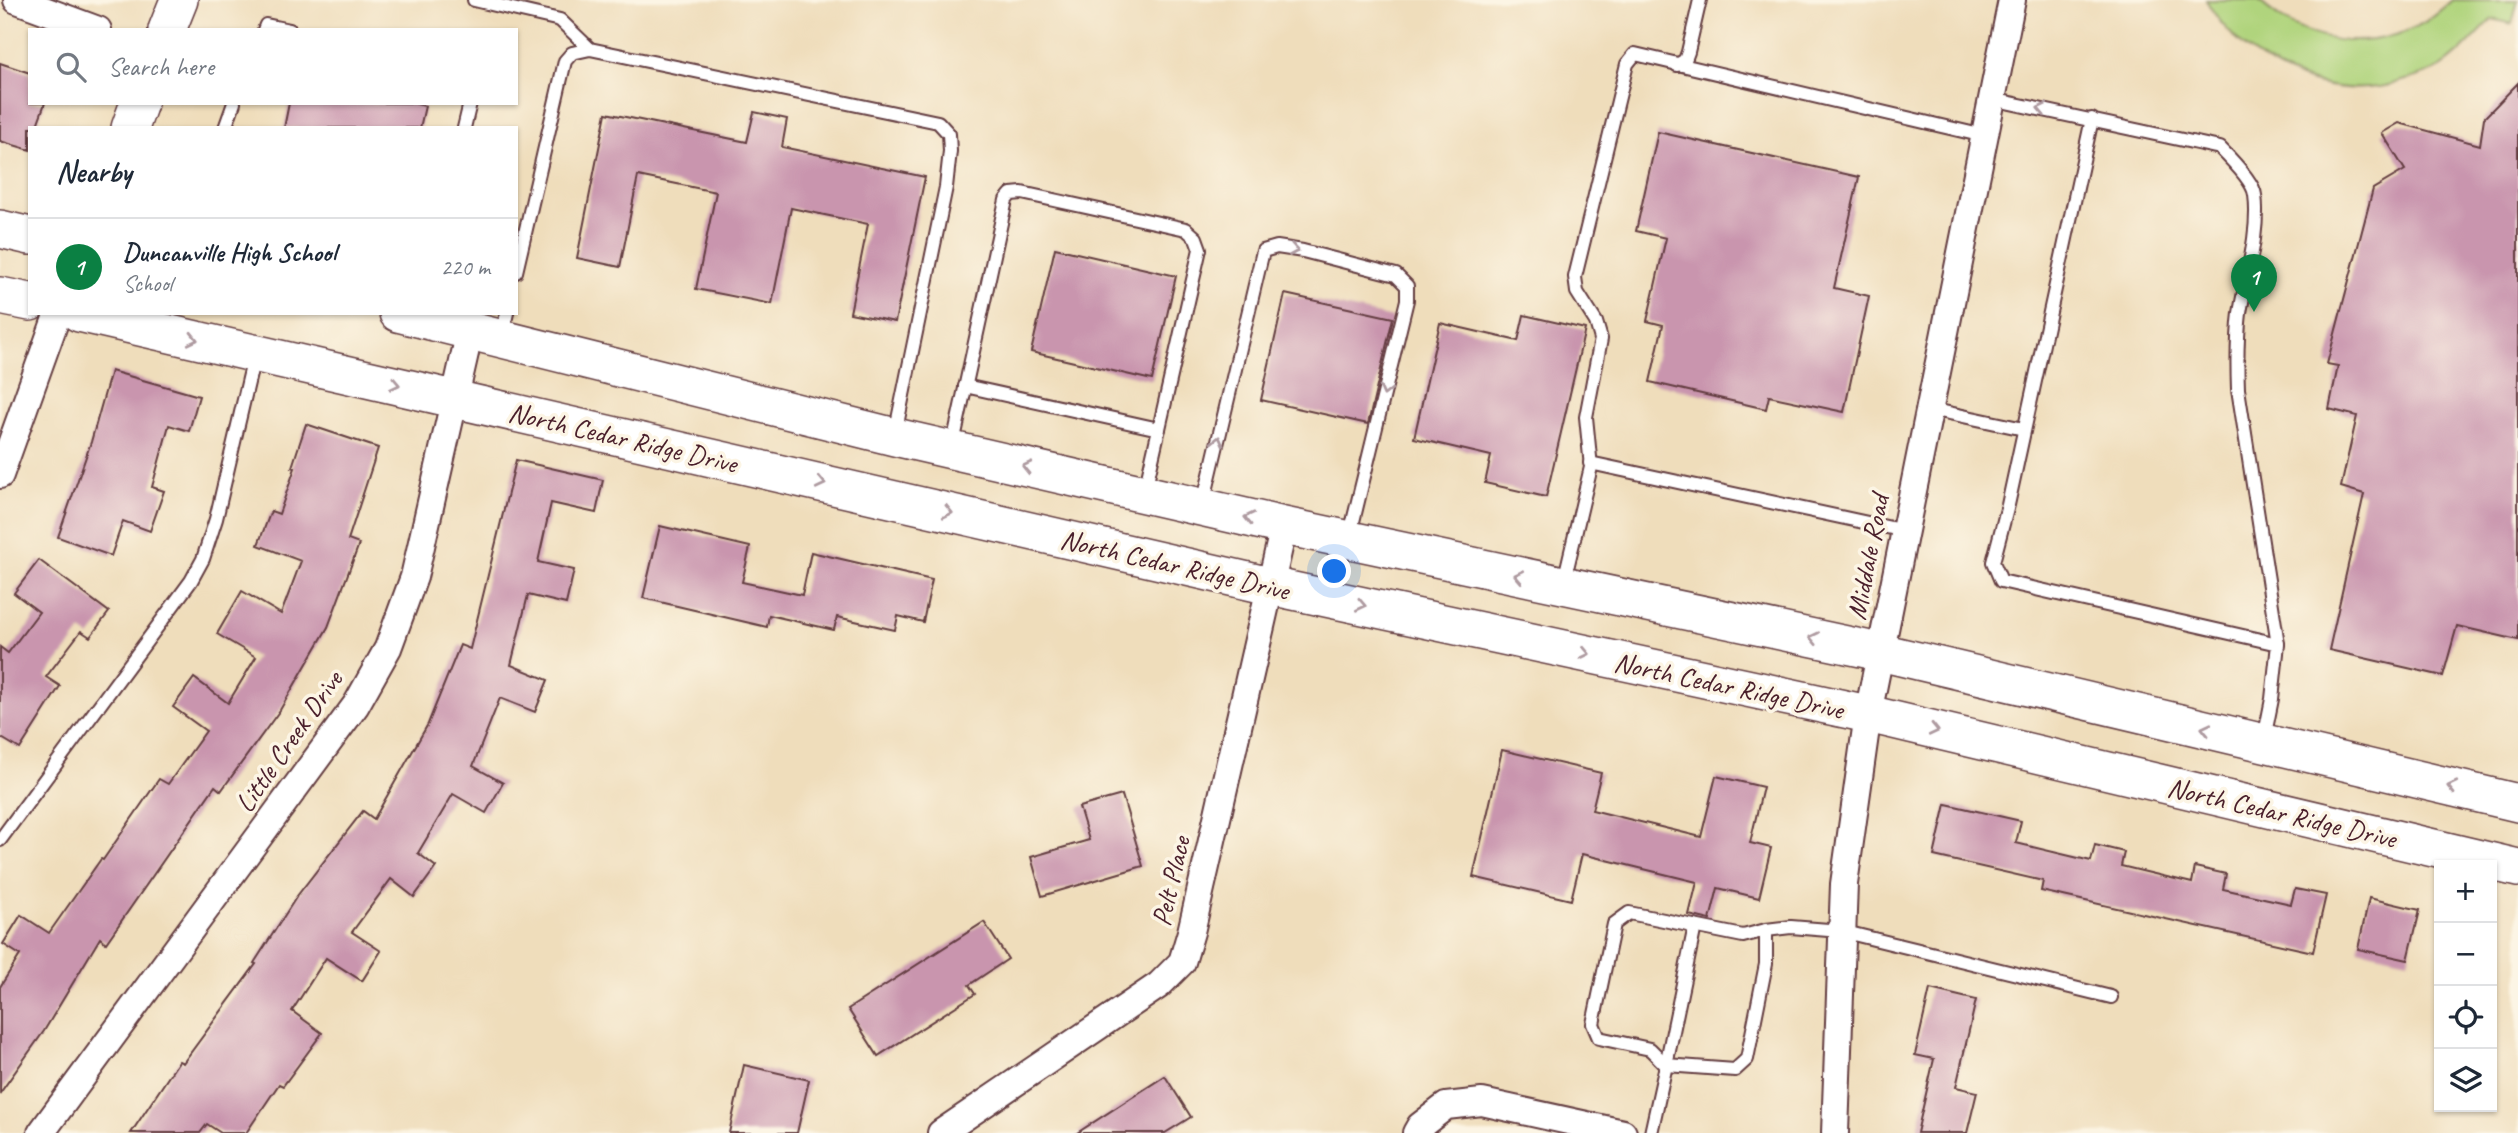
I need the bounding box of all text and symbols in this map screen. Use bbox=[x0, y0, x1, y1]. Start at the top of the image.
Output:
search box bbox=[28, 28, 518, 105]
icon: search bbox=[52, 48, 90, 86]
text: Search here bbox=[108, 50, 214, 83]
one-way arrow bbox=[2036, 102, 2048, 117]
text: Nearby bbox=[56, 153, 132, 191]
text: Duncanville High School bbox=[123, 236, 336, 269]
one-way arrow bbox=[1288, 242, 1300, 257]
text: 1 bbox=[74, 253, 84, 282]
text: 220 m bbox=[441, 253, 490, 282]
pin: 1 bbox=[2231, 254, 2277, 312]
text: School bbox=[123, 269, 172, 298]
one-way arrow bbox=[187, 331, 199, 345]
one-way arrow bbox=[389, 376, 401, 391]
one-way arrow bbox=[1379, 384, 1393, 396]
street label: North Cedar Ridge Drive bbox=[505, 394, 742, 481]
one-way arrow bbox=[1210, 435, 1224, 447]
one-way arrow bbox=[1021, 461, 1033, 476]
one-way arrow bbox=[815, 474, 827, 489]
street label: Middale Road bbox=[1838, 488, 1897, 622]
one-way arrow bbox=[942, 504, 954, 518]
one-way arrow bbox=[1243, 512, 1255, 526]
street label: North Cedar Ridge Drive bbox=[1057, 521, 1294, 608]
your location bbox=[1317, 554, 1351, 588]
one-way arrow bbox=[1513, 569, 1525, 584]
one-way arrow bbox=[1355, 597, 1367, 612]
one-way arrow bbox=[1808, 631, 1820, 646]
street label: North Cedar Ridge Drive bbox=[1611, 644, 1848, 727]
one-way arrow bbox=[1579, 645, 1591, 660]
street label: Little Creek Drive bbox=[227, 662, 351, 819]
one-way arrow bbox=[1928, 722, 1940, 736]
one-way arrow bbox=[2200, 723, 2212, 737]
street label: North Cedar Ridge Drive bbox=[2164, 769, 2401, 856]
one-way arrow bbox=[2446, 781, 2458, 795]
street label: Pelt Place bbox=[1143, 831, 1198, 929]
map controls bbox=[2434, 860, 2497, 1112]
button: + bbox=[2434, 860, 2497, 923]
button: − bbox=[2434, 923, 2497, 986]
button: locate bbox=[2434, 986, 2497, 1049]
button: layers bbox=[2434, 1049, 2497, 1112]

